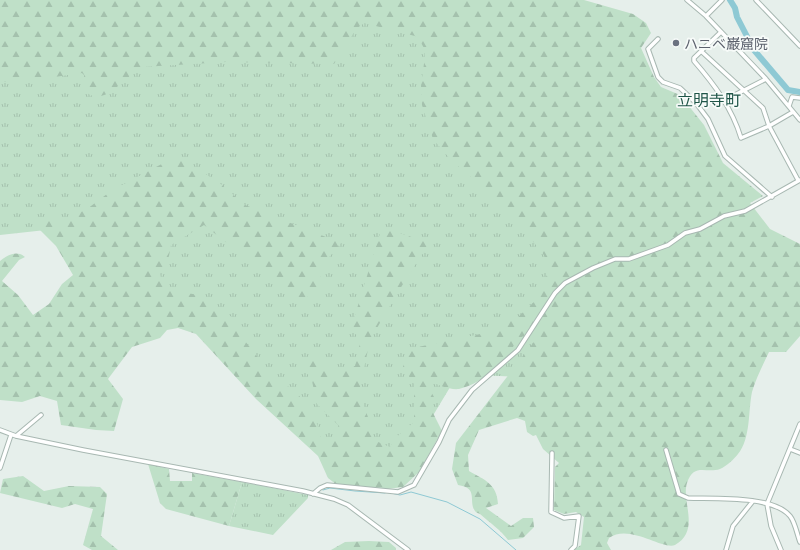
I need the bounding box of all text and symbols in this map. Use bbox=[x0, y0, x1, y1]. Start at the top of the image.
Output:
place label: ハニベ巌窟院 bbox=[684, 35, 768, 52]
marker: ハニベ巌窟院 bbox=[671, 38, 681, 48]
district label: 立明寺町 bbox=[677, 90, 741, 109]

